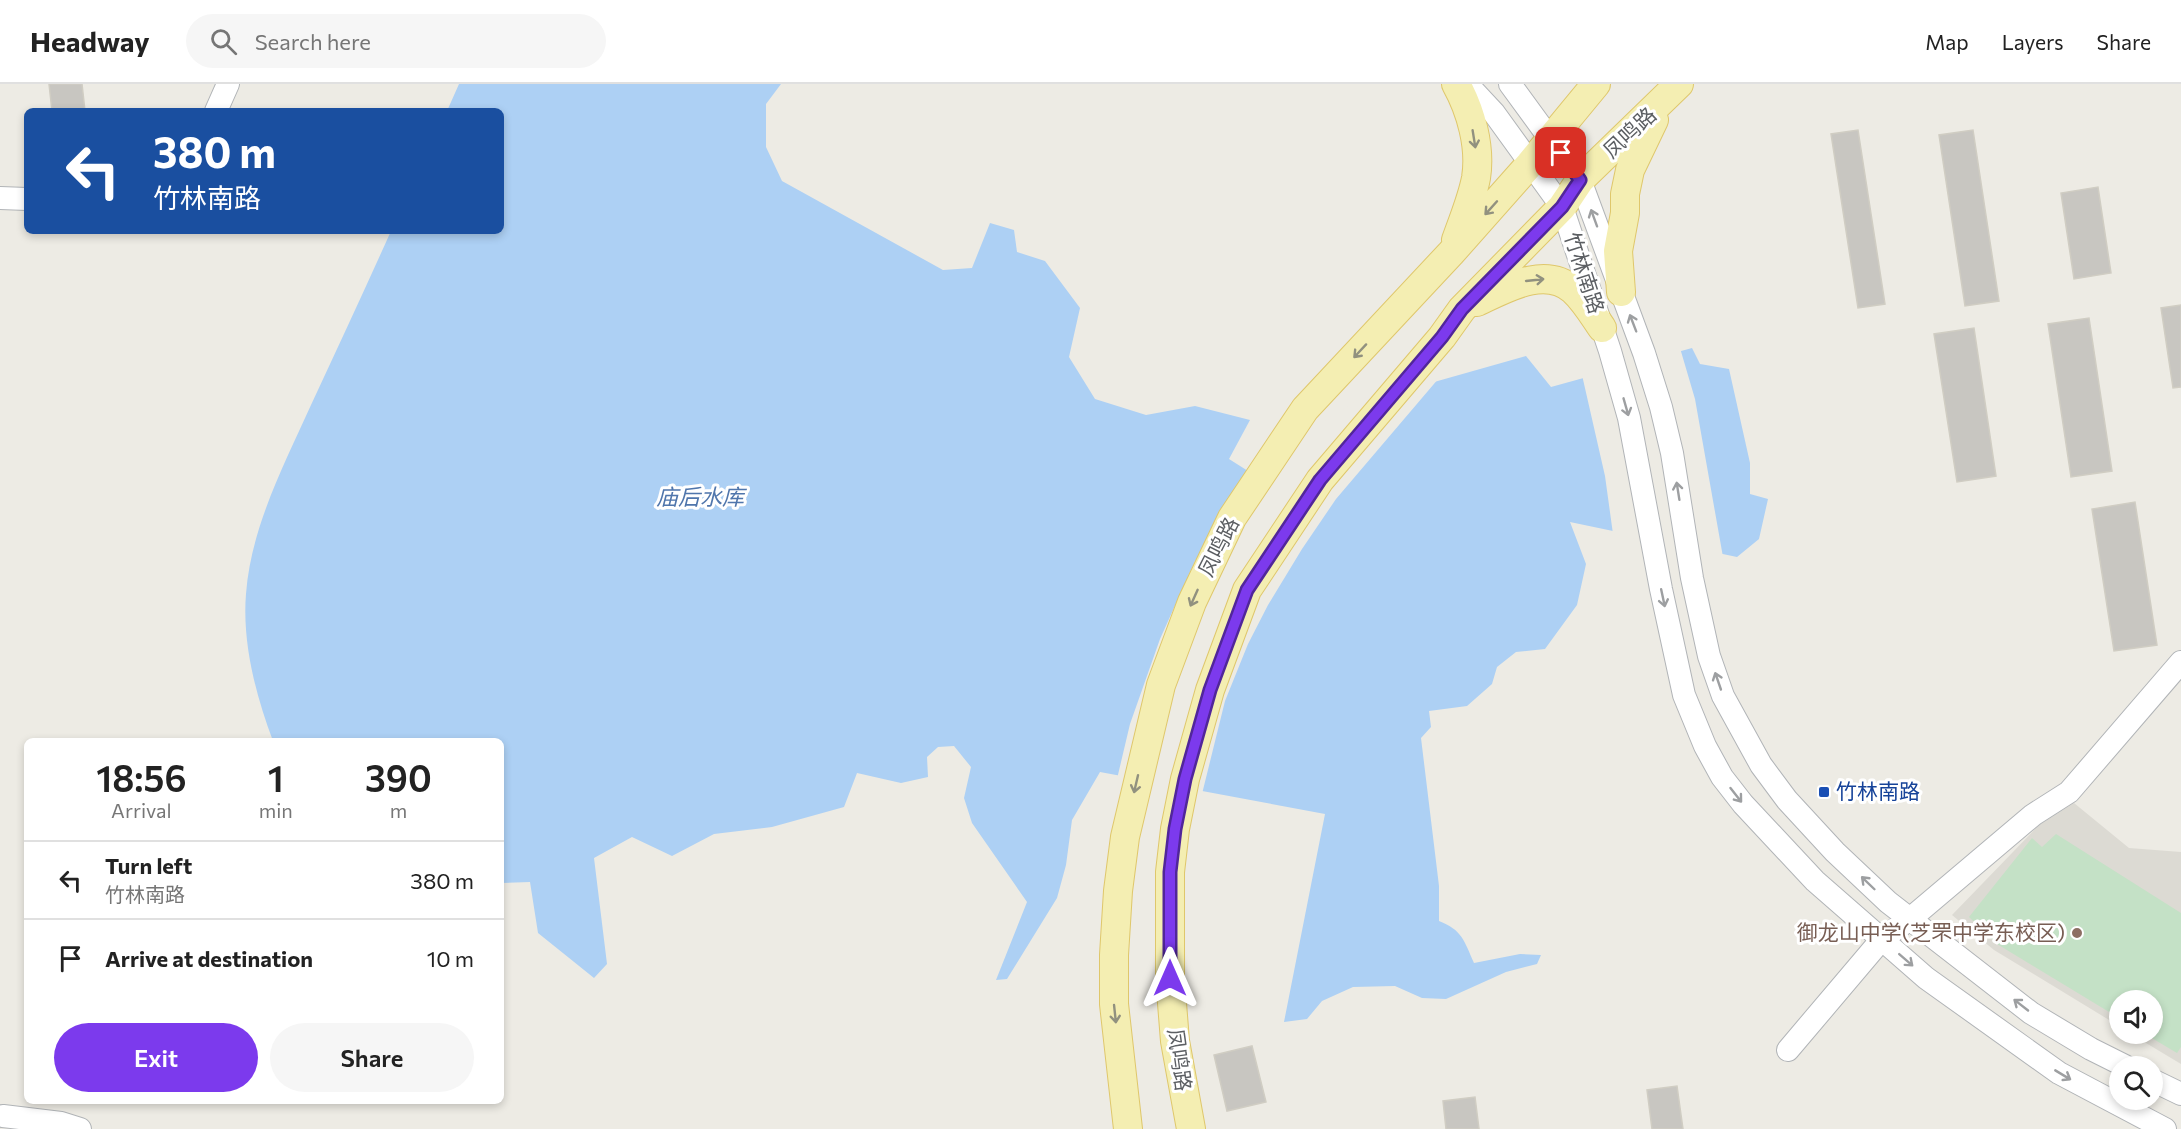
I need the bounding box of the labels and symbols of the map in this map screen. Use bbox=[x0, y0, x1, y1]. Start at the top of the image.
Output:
street label: 凤鸣路 bbox=[1597, 101, 1661, 163]
pin bbox=[1535, 127, 1586, 178]
one-way arrow bbox=[1469, 129, 1480, 148]
one-way arrow bbox=[1484, 200, 1498, 215]
one-way arrow bbox=[1588, 209, 1599, 228]
street label: 竹林南路 bbox=[1561, 229, 1610, 316]
one-way arrow bbox=[1525, 274, 1544, 285]
one-way arrow bbox=[1626, 314, 1637, 332]
one-way arrow bbox=[1353, 343, 1367, 358]
one-way arrow bbox=[1621, 397, 1632, 416]
one-way arrow bbox=[1672, 481, 1683, 501]
water label: 庙后水库 bbox=[656, 483, 748, 510]
street label: 凤鸣路 bbox=[1192, 513, 1243, 580]
one-way arrow bbox=[1658, 588, 1669, 608]
one-way arrow bbox=[1187, 589, 1199, 607]
one-way arrow bbox=[1711, 672, 1722, 691]
one-way arrow bbox=[1130, 775, 1142, 794]
place label: 竹林南路 bbox=[1836, 778, 1920, 803]
marker: 竹林南路 bbox=[1817, 785, 1831, 799]
one-way arrow bbox=[1729, 787, 1742, 803]
one-way arrow bbox=[1861, 876, 1876, 891]
place label: 御龙山中学(芝罘中学东校区) bbox=[1797, 919, 2065, 944]
marker: 御龙山中学(芝罘中学东校区) bbox=[2070, 926, 2084, 940]
position arrow bbox=[1138, 946, 1202, 1010]
one-way arrow bbox=[1898, 953, 1913, 967]
one-way arrow bbox=[2013, 998, 2029, 1011]
one-way arrow bbox=[1110, 1003, 1121, 1023]
street label: 凤鸣路 bbox=[1164, 1027, 1197, 1093]
one-way arrow bbox=[2054, 1069, 2071, 1081]

